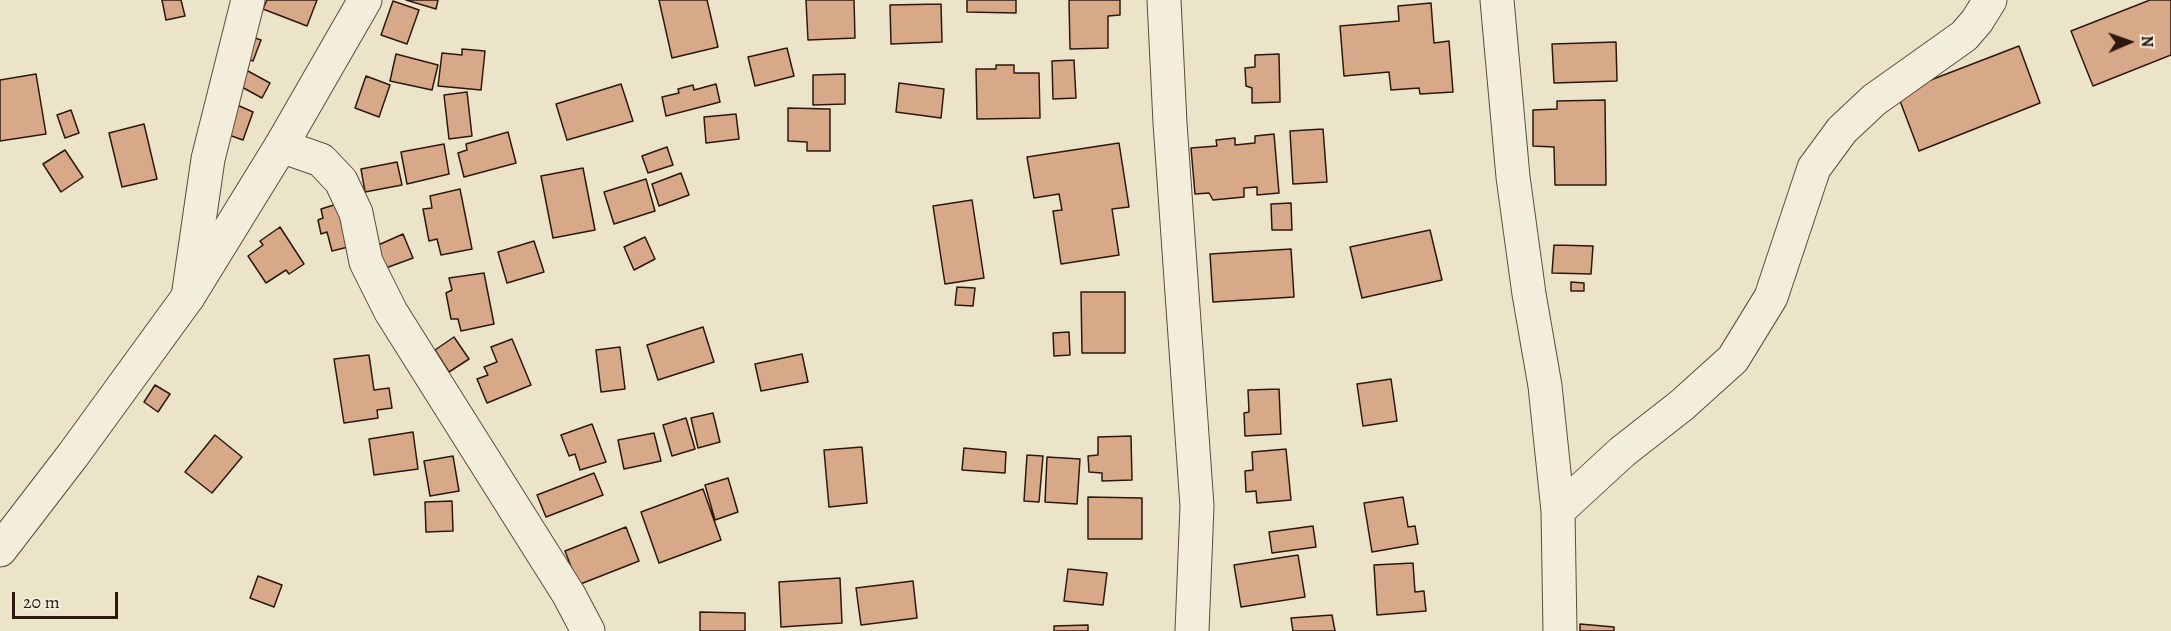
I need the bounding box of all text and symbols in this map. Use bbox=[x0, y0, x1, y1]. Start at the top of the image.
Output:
north arrow bbox=[2099, 12, 2159, 72]
text: N bbox=[2136, 35, 2158, 48]
scale bar bbox=[15, 580, 122, 618]
text: 20 m bbox=[23, 590, 60, 614]

